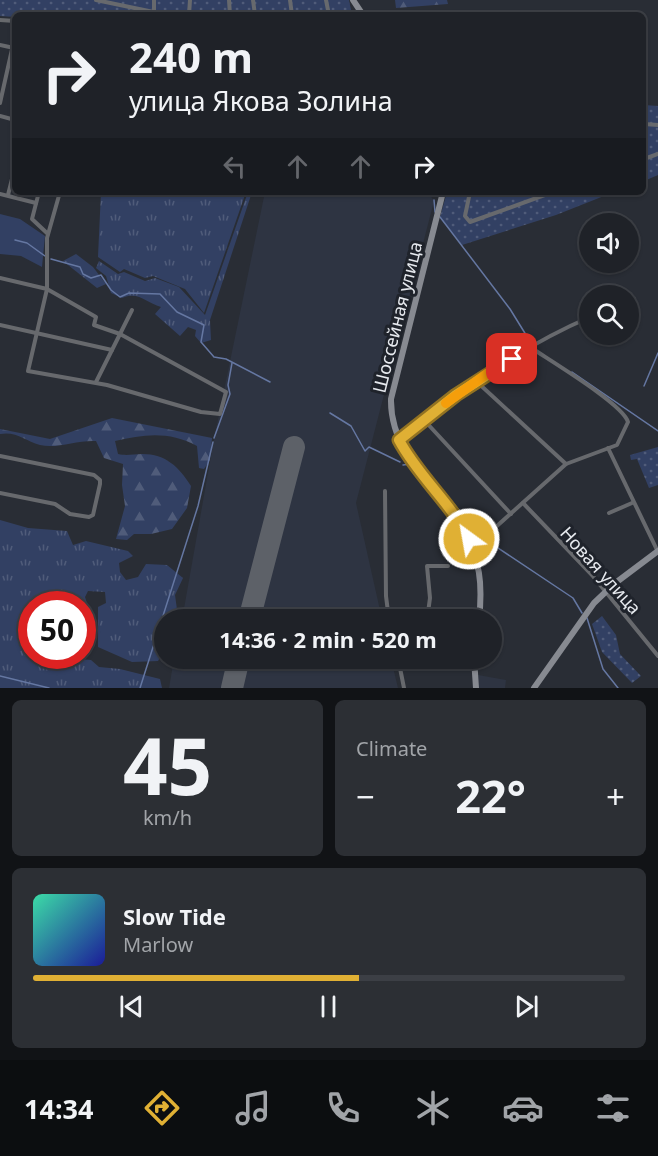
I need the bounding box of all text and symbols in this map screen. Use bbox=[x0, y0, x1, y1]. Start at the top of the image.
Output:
text: 240 m bbox=[129, 28, 253, 85]
icon: right bbox=[30, 36, 108, 114]
text: улица Якова Золина bbox=[129, 82, 393, 119]
icon: left bbox=[218, 150, 251, 183]
icon: ahead bbox=[281, 150, 314, 183]
icon: ahead bbox=[344, 150, 377, 183]
icon: right bbox=[407, 150, 440, 183]
map controls bbox=[579, 213, 639, 345]
button: sound bbox=[579, 213, 639, 273]
street label: Шоссейная улица bbox=[367, 239, 427, 395]
button: search bbox=[579, 285, 639, 345]
pin bbox=[486, 333, 537, 384]
icon: arrive bbox=[495, 342, 528, 375]
position arrow bbox=[437, 507, 501, 571]
street label: Новая улица bbox=[555, 521, 647, 619]
speed limit sign: 50 bbox=[18, 591, 96, 669]
text: 14:36 · 2 min · 520 m bbox=[219, 624, 437, 654]
text: 45 bbox=[123, 712, 212, 818]
text: Climate bbox=[356, 735, 427, 762]
text: 22° bbox=[455, 765, 526, 826]
text: − bbox=[356, 774, 375, 819]
text: + bbox=[606, 774, 625, 819]
text: km/h bbox=[143, 804, 192, 831]
text: Slow Tide bbox=[123, 901, 226, 931]
text: Marlow bbox=[123, 931, 193, 958]
icon: previous bbox=[115, 990, 148, 1023]
icon: pause bbox=[312, 990, 345, 1023]
icon: next bbox=[510, 990, 543, 1023]
icon: directions bbox=[141, 1087, 183, 1129]
icon: music bbox=[232, 1087, 274, 1129]
icon: phone bbox=[322, 1087, 364, 1129]
icon: climate bbox=[412, 1087, 454, 1129]
icon: car bbox=[502, 1087, 544, 1129]
icon: filters bbox=[592, 1087, 634, 1129]
text: 14:34 bbox=[24, 1090, 93, 1127]

